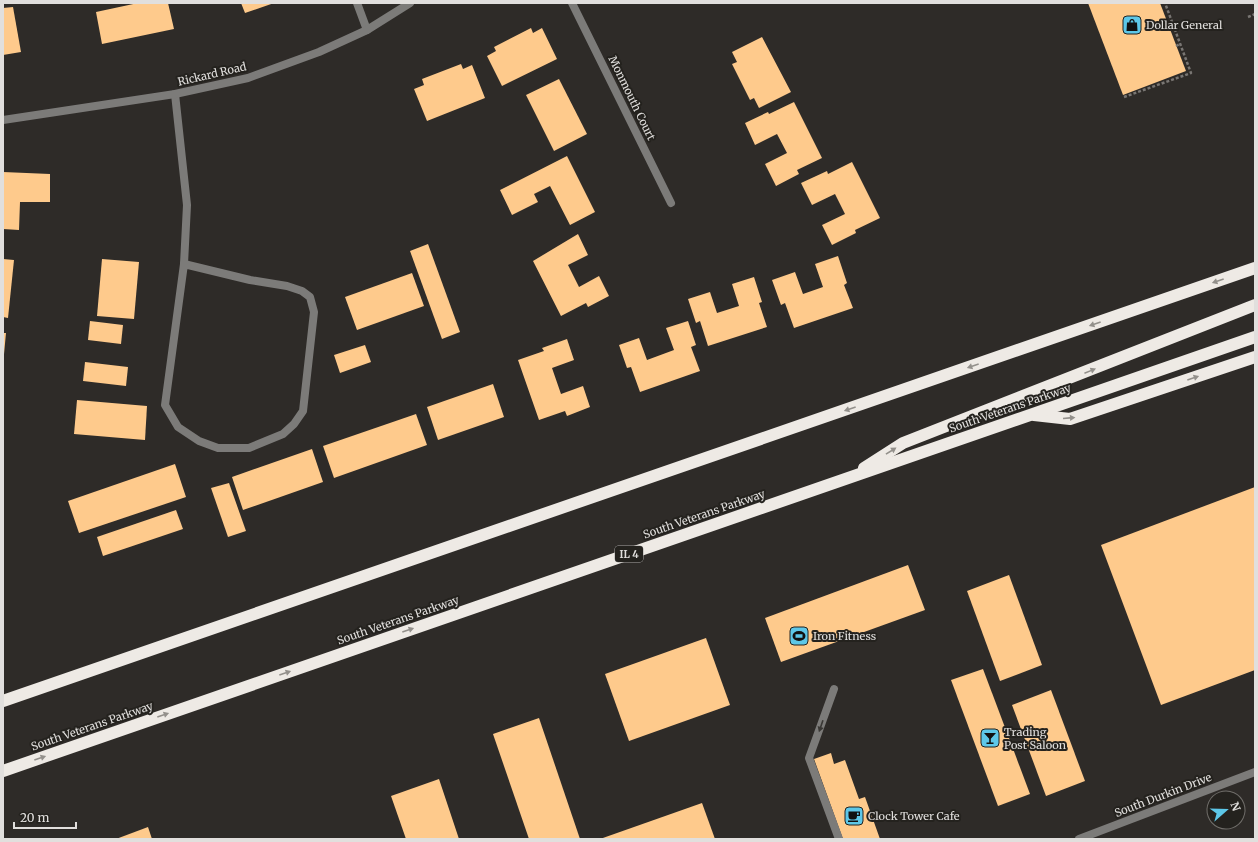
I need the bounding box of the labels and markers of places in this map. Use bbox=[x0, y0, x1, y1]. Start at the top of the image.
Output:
shop icon: Dollar General bbox=[1121, 14, 1143, 36]
place label: Dollar General bbox=[1146, 18, 1223, 32]
sports icon: Iron Fitness bbox=[788, 625, 810, 647]
place label: Iron Fitness bbox=[813, 629, 876, 643]
place label: Trading Post Saloon bbox=[1004, 725, 1067, 752]
bar icon: Trading Post Saloon bbox=[979, 727, 1001, 749]
cafe icon: Clock Tower Cafe bbox=[843, 805, 865, 827]
place label: Clock Tower Cafe bbox=[868, 809, 960, 823]

